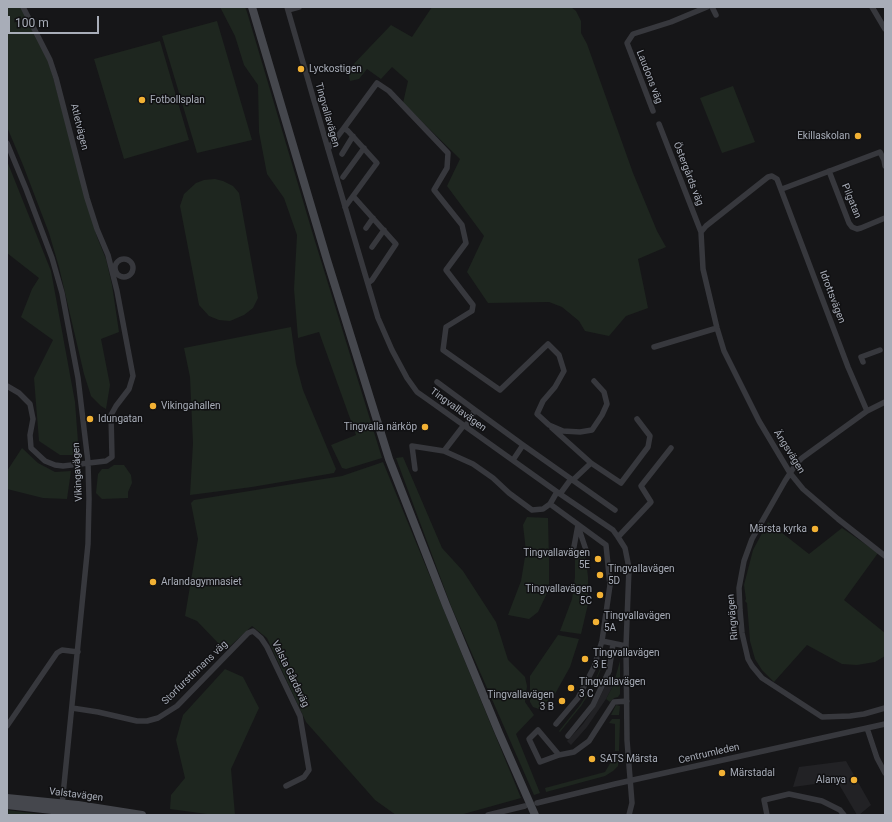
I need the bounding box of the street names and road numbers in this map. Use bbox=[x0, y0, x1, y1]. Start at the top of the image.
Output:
street label: Laudons väg bbox=[633, 48, 665, 106]
street label: Tingvallavägen bbox=[312, 81, 342, 149]
street label: Atletvägen bbox=[67, 103, 91, 151]
street label: Östergårds väg bbox=[670, 140, 706, 208]
street label: Pilgatan bbox=[839, 182, 863, 220]
street label: Idrottsvägen bbox=[816, 269, 848, 325]
street label: Tingvallavägen bbox=[428, 386, 488, 434]
street label: Ängsvägen bbox=[771, 428, 807, 476]
street label: Vikingavägen bbox=[70, 442, 86, 502]
street label: Ringvägen bbox=[725, 593, 741, 641]
street label: Storfurstinnans väg bbox=[160, 638, 230, 708]
street label: Valsta Gårdsväg bbox=[269, 639, 311, 709]
street label: Centrumleden bbox=[677, 741, 741, 767]
street label: Valstavägen bbox=[48, 786, 104, 804]

